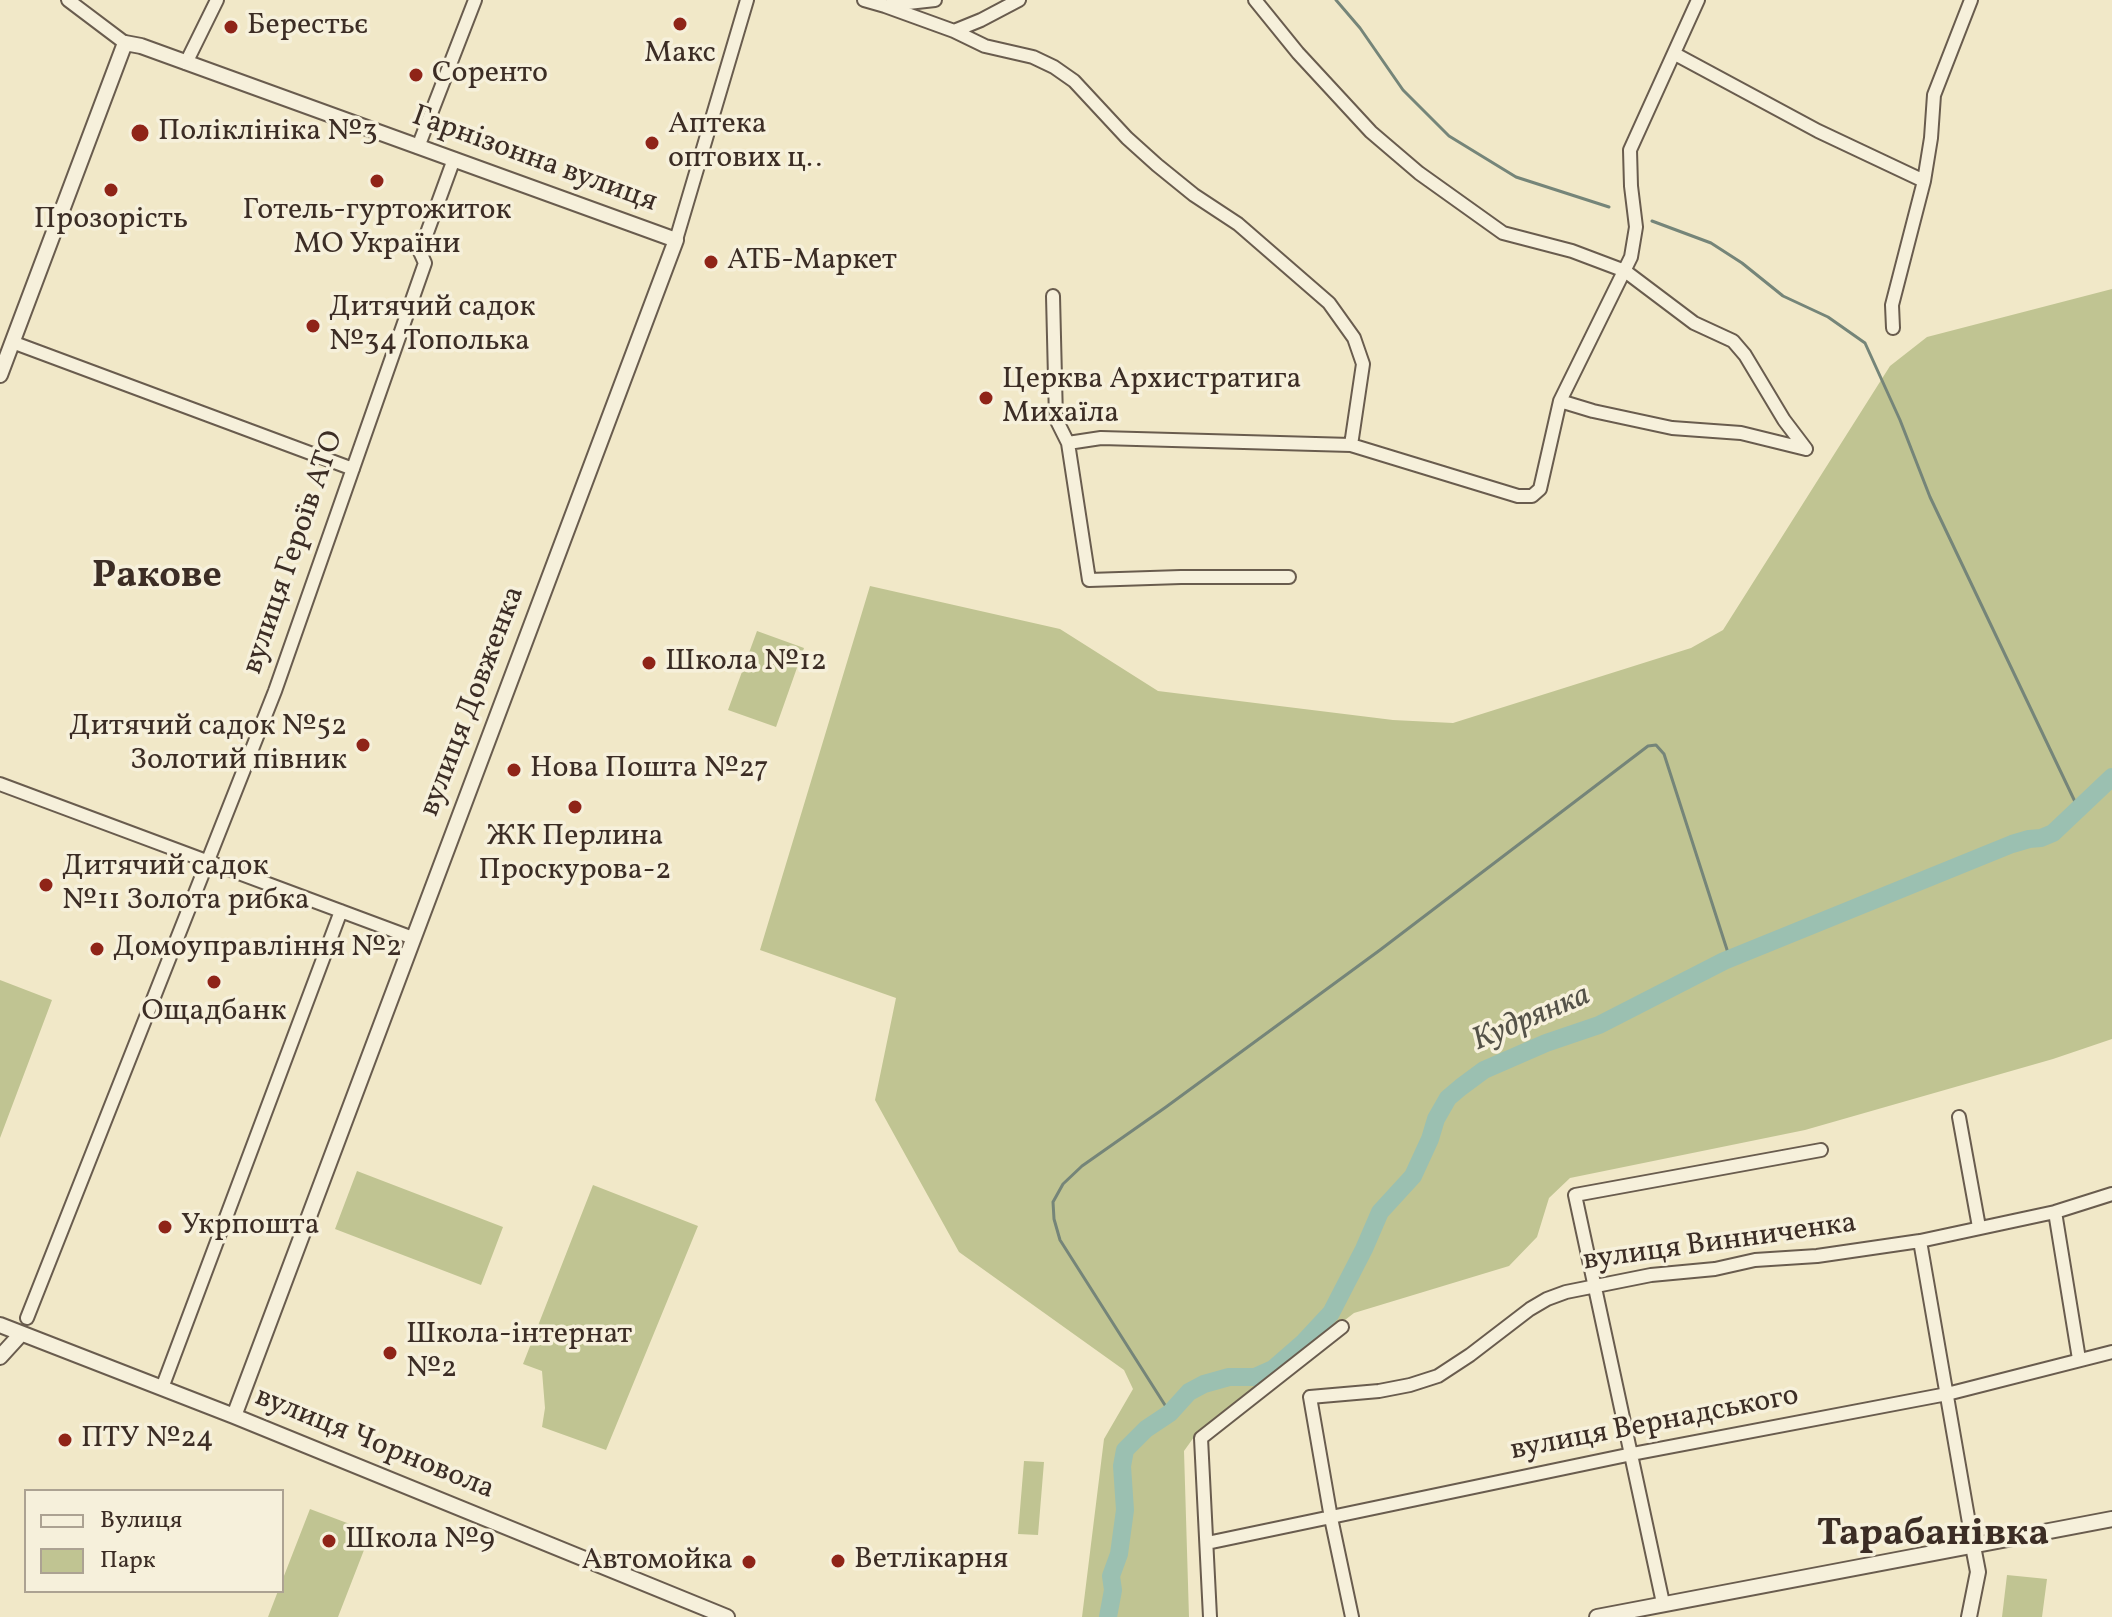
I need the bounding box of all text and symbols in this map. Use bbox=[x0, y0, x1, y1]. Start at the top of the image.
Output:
place label: Берестьє bbox=[247, 9, 368, 45]
marker: Макс bbox=[671, 15, 689, 33]
marker: Берестьє bbox=[222, 18, 240, 36]
place label: Макс bbox=[644, 37, 716, 73]
place label: Соренто bbox=[432, 57, 548, 93]
marker: Соренто bbox=[407, 66, 425, 84]
street label: Гарнізонна вулиця bbox=[407, 100, 661, 222]
place label: Аптека оптових ц‥ bbox=[668, 108, 822, 178]
place label: Поліклініка №3 bbox=[158, 115, 378, 151]
marker: Поліклініка №3 bbox=[129, 122, 151, 144]
marker: Аптека оптових ц‥ bbox=[643, 134, 661, 152]
marker: Готель-гуртожиток МО України bbox=[368, 172, 386, 190]
marker: Прозорість bbox=[102, 181, 120, 199]
place label: Готель-гуртожиток МО України bbox=[242, 194, 512, 264]
place label: Прозорість bbox=[34, 203, 188, 239]
place label: АТБ-Маркет bbox=[727, 244, 897, 280]
marker: АТБ-Маркет bbox=[702, 253, 720, 271]
place label: Дитячий садок №34 Тополька bbox=[329, 291, 535, 362]
marker: Дитячий садок №34 Тополька bbox=[304, 317, 322, 335]
place label: Церква Архистратига Михаїла bbox=[1002, 363, 1302, 434]
marker: Церква Архистратига Михаїла bbox=[977, 389, 995, 407]
street label: вулиця Героїв АТО bbox=[237, 427, 353, 679]
district label: Ракове bbox=[92, 556, 222, 602]
street label: вулиця Довженка bbox=[414, 582, 534, 822]
place label: Школа №12 bbox=[665, 645, 827, 681]
marker: Школа №12 bbox=[640, 654, 658, 672]
place label: Дитячий садок №52 Золотий півник bbox=[69, 710, 347, 780]
marker: Дитячий садок №52 Золотий півник bbox=[354, 736, 372, 754]
place label: Нова Пошта №27 bbox=[530, 752, 769, 788]
marker: Нова Пошта №27 bbox=[505, 761, 523, 779]
marker: ЖК Перлина Проскурова-2 bbox=[566, 798, 584, 816]
place label: ЖК Перлина Проскурова-2 bbox=[479, 820, 671, 890]
place label: Дитячий садок №11 Золота рибка bbox=[62, 850, 310, 920]
marker: Дитячий садок №11 Золота рибка bbox=[37, 876, 55, 894]
place label: Домоуправління №2 bbox=[113, 931, 402, 967]
marker: Домоуправління №2 bbox=[88, 940, 106, 958]
marker: Ощадбанк bbox=[205, 973, 223, 991]
water label: Кудрянка bbox=[1467, 978, 1597, 1062]
place label: Ощадбанк bbox=[142, 995, 286, 1031]
street label: вулиця Винниченка bbox=[1581, 1207, 1859, 1281]
place label: Укрпошта bbox=[181, 1209, 320, 1245]
marker: Укрпошта bbox=[156, 1218, 174, 1236]
place label: Школа-інтернат №2 bbox=[406, 1318, 632, 1388]
marker: Школа-інтернат №2 bbox=[381, 1344, 399, 1362]
street label: вулиця Вернадського bbox=[1508, 1379, 1802, 1471]
street label: вулиця Чорновола bbox=[249, 1381, 499, 1509]
place label: ПТУ №24 bbox=[81, 1422, 214, 1458]
marker: ПТУ №24 bbox=[56, 1431, 74, 1449]
legend bbox=[24, 1489, 284, 1593]
text: Вулиця bbox=[100, 1504, 182, 1538]
district label: Тарабанівка bbox=[1817, 1514, 2049, 1560]
place label: Школа №9 bbox=[345, 1523, 495, 1559]
marker: Школа №9 bbox=[320, 1532, 338, 1550]
place label: Ветлікарня bbox=[854, 1543, 1008, 1579]
text: Парк bbox=[100, 1544, 156, 1578]
place label: Автомойка bbox=[581, 1544, 733, 1580]
marker: Ветлікарня bbox=[829, 1552, 847, 1570]
marker: Автомойка bbox=[740, 1553, 758, 1571]

